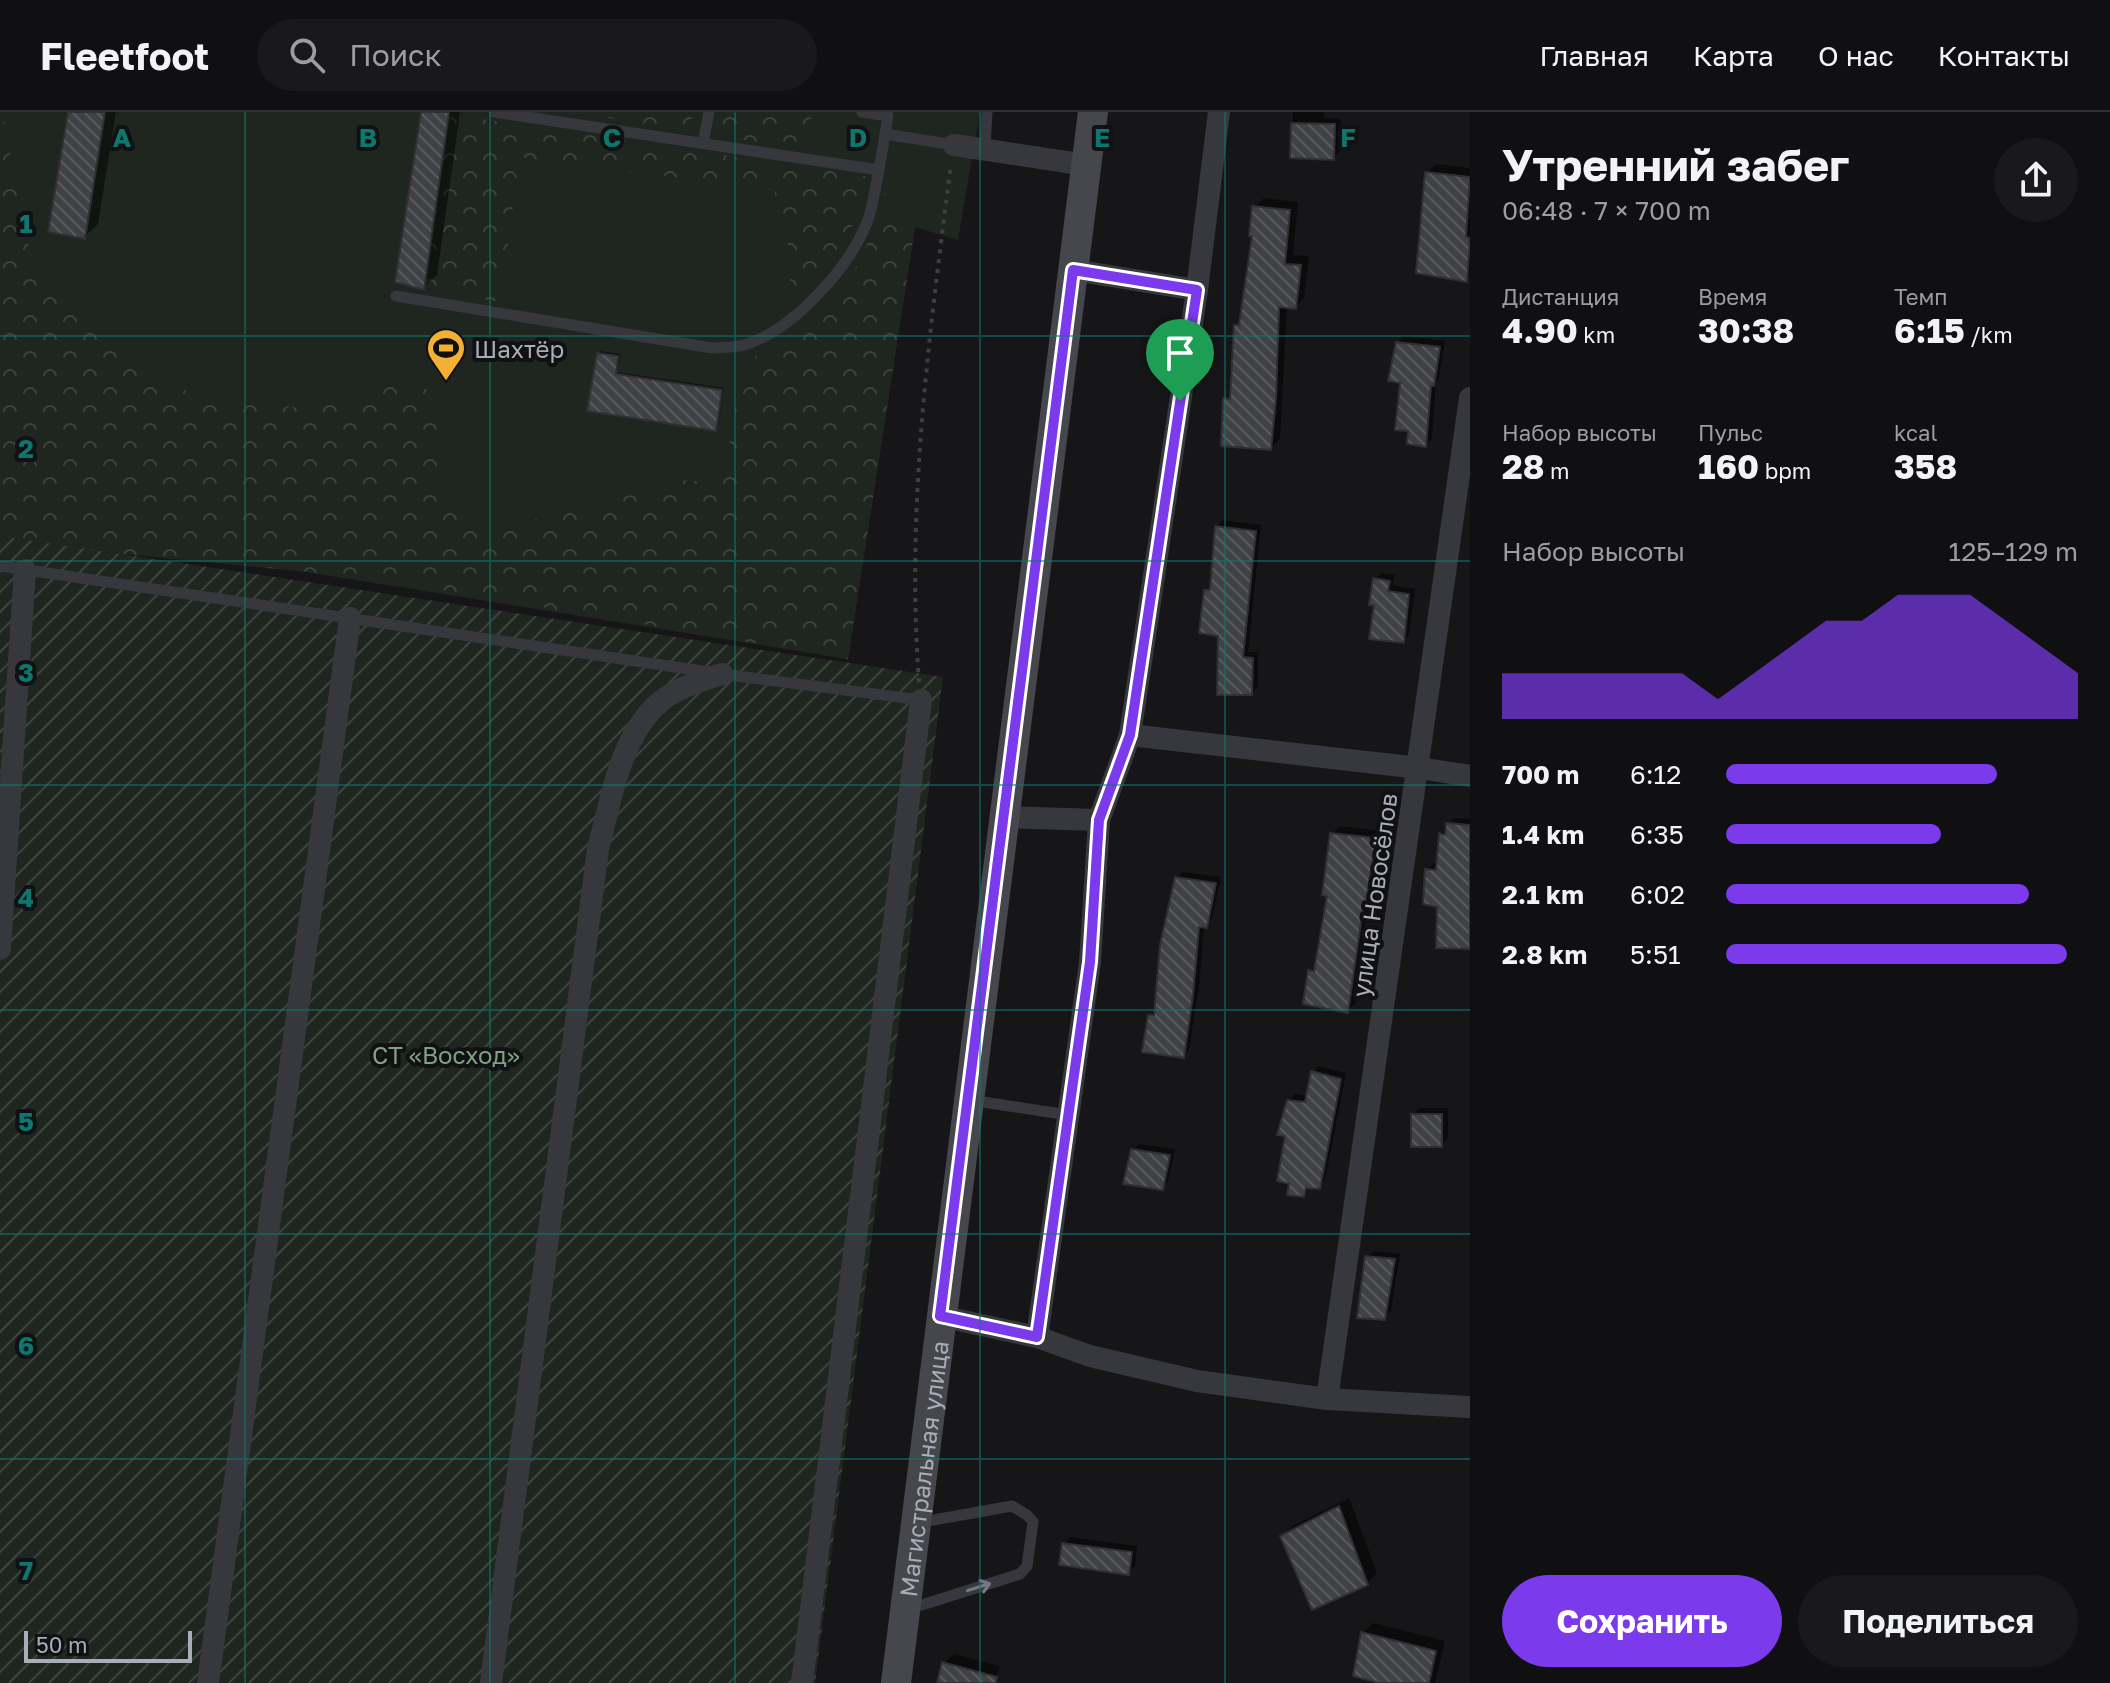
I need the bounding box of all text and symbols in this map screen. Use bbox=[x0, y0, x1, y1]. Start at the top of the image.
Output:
search box bbox=[257, 19, 817, 91]
text: Fleetfoot bbox=[40, 33, 209, 78]
icon: search bbox=[285, 33, 329, 77]
text: Поиск bbox=[349, 37, 442, 73]
text: Главная bbox=[1539, 39, 1649, 72]
text: Карта bbox=[1693, 39, 1774, 72]
text: О нас bbox=[1818, 39, 1894, 72]
text: Контакты bbox=[1938, 39, 2070, 72]
text: A bbox=[113, 122, 132, 153]
text: B bbox=[359, 122, 377, 153]
text: C bbox=[603, 122, 621, 153]
text: D bbox=[849, 122, 867, 153]
text: E bbox=[1094, 122, 1110, 153]
text: F bbox=[1340, 122, 1356, 153]
text: Утренний забег bbox=[1502, 138, 1849, 191]
button: share bbox=[1994, 138, 2078, 222]
text: 06:48 · 7 × 700 m bbox=[1502, 195, 1711, 226]
text: 1 bbox=[19, 208, 33, 239]
text: Дистанция bbox=[1502, 283, 1619, 310]
text: Время bbox=[1698, 283, 1767, 310]
text: Темп bbox=[1894, 283, 1947, 310]
text: 4.90 bbox=[1502, 310, 1578, 350]
text: 30:38 bbox=[1698, 310, 1794, 350]
text: 6:15 bbox=[1894, 310, 1965, 350]
pin bbox=[1146, 319, 1214, 401]
text: km bbox=[1578, 321, 1615, 348]
text: /km bbox=[1965, 321, 2013, 348]
sports icon: Шахтёр bbox=[425, 327, 467, 382]
icon: arrive bbox=[1158, 331, 1202, 375]
place label: Шахтёр bbox=[474, 334, 564, 363]
text: Набор высоты bbox=[1502, 419, 1657, 446]
text: Пульс bbox=[1698, 419, 1763, 446]
text: kcal bbox=[1894, 419, 1937, 446]
text: 2 bbox=[18, 433, 34, 464]
text: 28 bbox=[1502, 446, 1545, 486]
text: 160 bbox=[1698, 446, 1759, 486]
text: 358 bbox=[1894, 446, 1957, 486]
text: m bbox=[1545, 457, 1569, 484]
text: bpm bbox=[1759, 457, 1811, 484]
text: Набор высоты bbox=[1502, 536, 1685, 567]
text: 125–129 m bbox=[1949, 536, 2078, 567]
text: 3 bbox=[18, 657, 34, 688]
text: 700 m bbox=[1502, 759, 1579, 790]
text: 6:12 bbox=[1630, 759, 1681, 790]
street label: улица Новосёлов bbox=[1345, 791, 1403, 999]
text: 1.4 km bbox=[1502, 819, 1584, 850]
text: 6:35 bbox=[1630, 819, 1684, 850]
text: 2.1 km bbox=[1502, 879, 1584, 910]
text: 6:02 bbox=[1630, 879, 1685, 910]
text: 4 bbox=[18, 882, 34, 913]
text: 2.8 km bbox=[1502, 939, 1587, 970]
text: 5:51 bbox=[1630, 939, 1681, 970]
park label: СТ «Восход» bbox=[372, 1040, 520, 1069]
text: 5 bbox=[18, 1106, 34, 1137]
text: 6 bbox=[18, 1330, 34, 1361]
street label: Магистральная улица bbox=[892, 1339, 953, 1598]
text: 7 bbox=[19, 1555, 33, 1586]
button: Сохранить bbox=[1502, 1575, 1782, 1667]
button: Поделиться bbox=[1798, 1575, 2078, 1667]
one-way arrow bbox=[966, 1579, 991, 1594]
scale bar bbox=[24, 1627, 192, 1663]
text: 50 m bbox=[36, 1631, 87, 1658]

